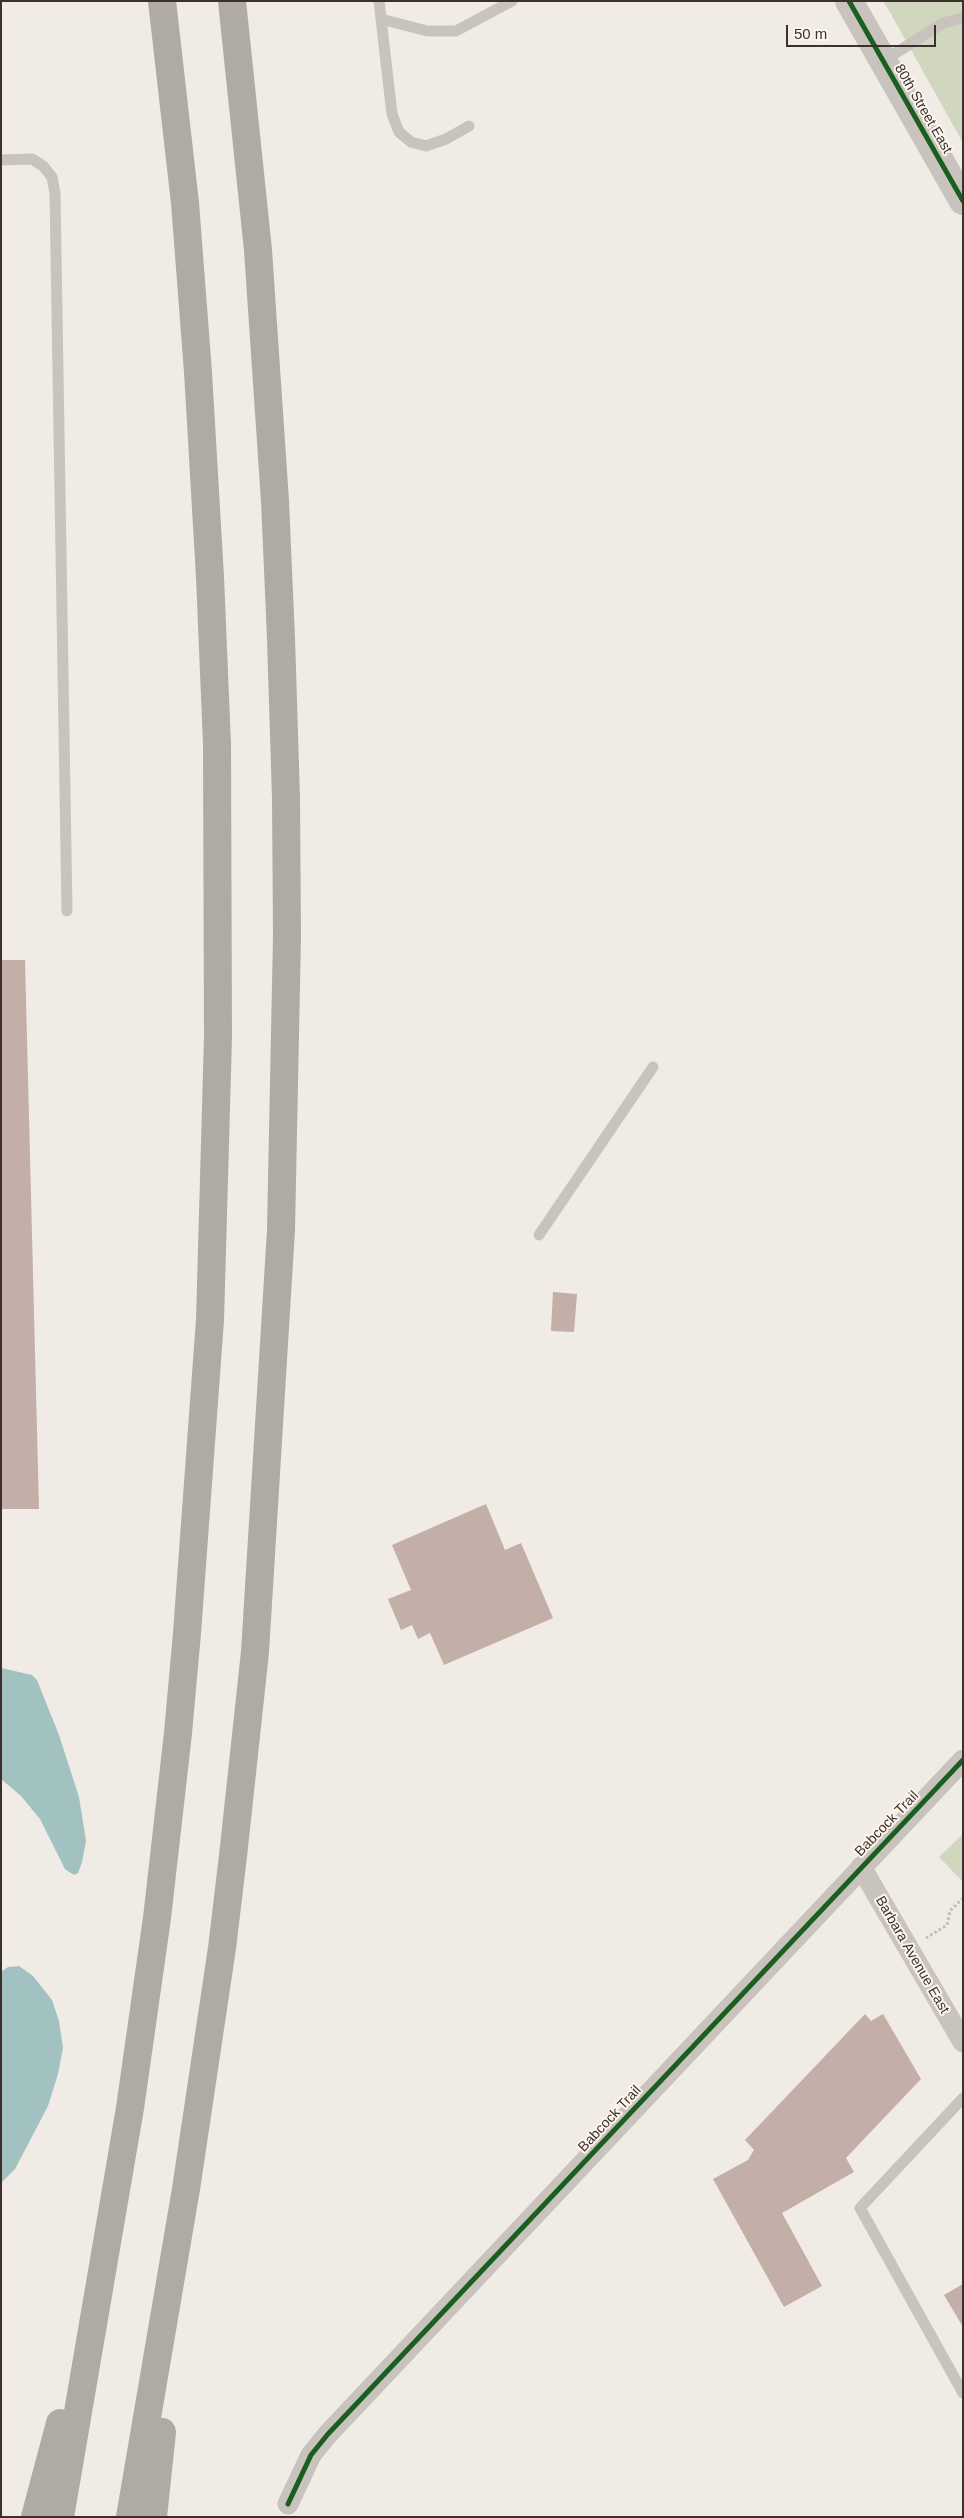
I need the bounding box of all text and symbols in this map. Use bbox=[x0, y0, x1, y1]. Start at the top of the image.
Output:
scale bar bbox=[789, 15, 939, 47]
text: 50 m bbox=[794, 25, 827, 42]
street label: 80th Street East bbox=[891, 61, 955, 157]
street label: Babcock Trail bbox=[852, 1788, 922, 1860]
street label: Barbara Avenue East bbox=[872, 1893, 952, 2017]
street label: Babcock Trail bbox=[575, 2082, 645, 2156]

